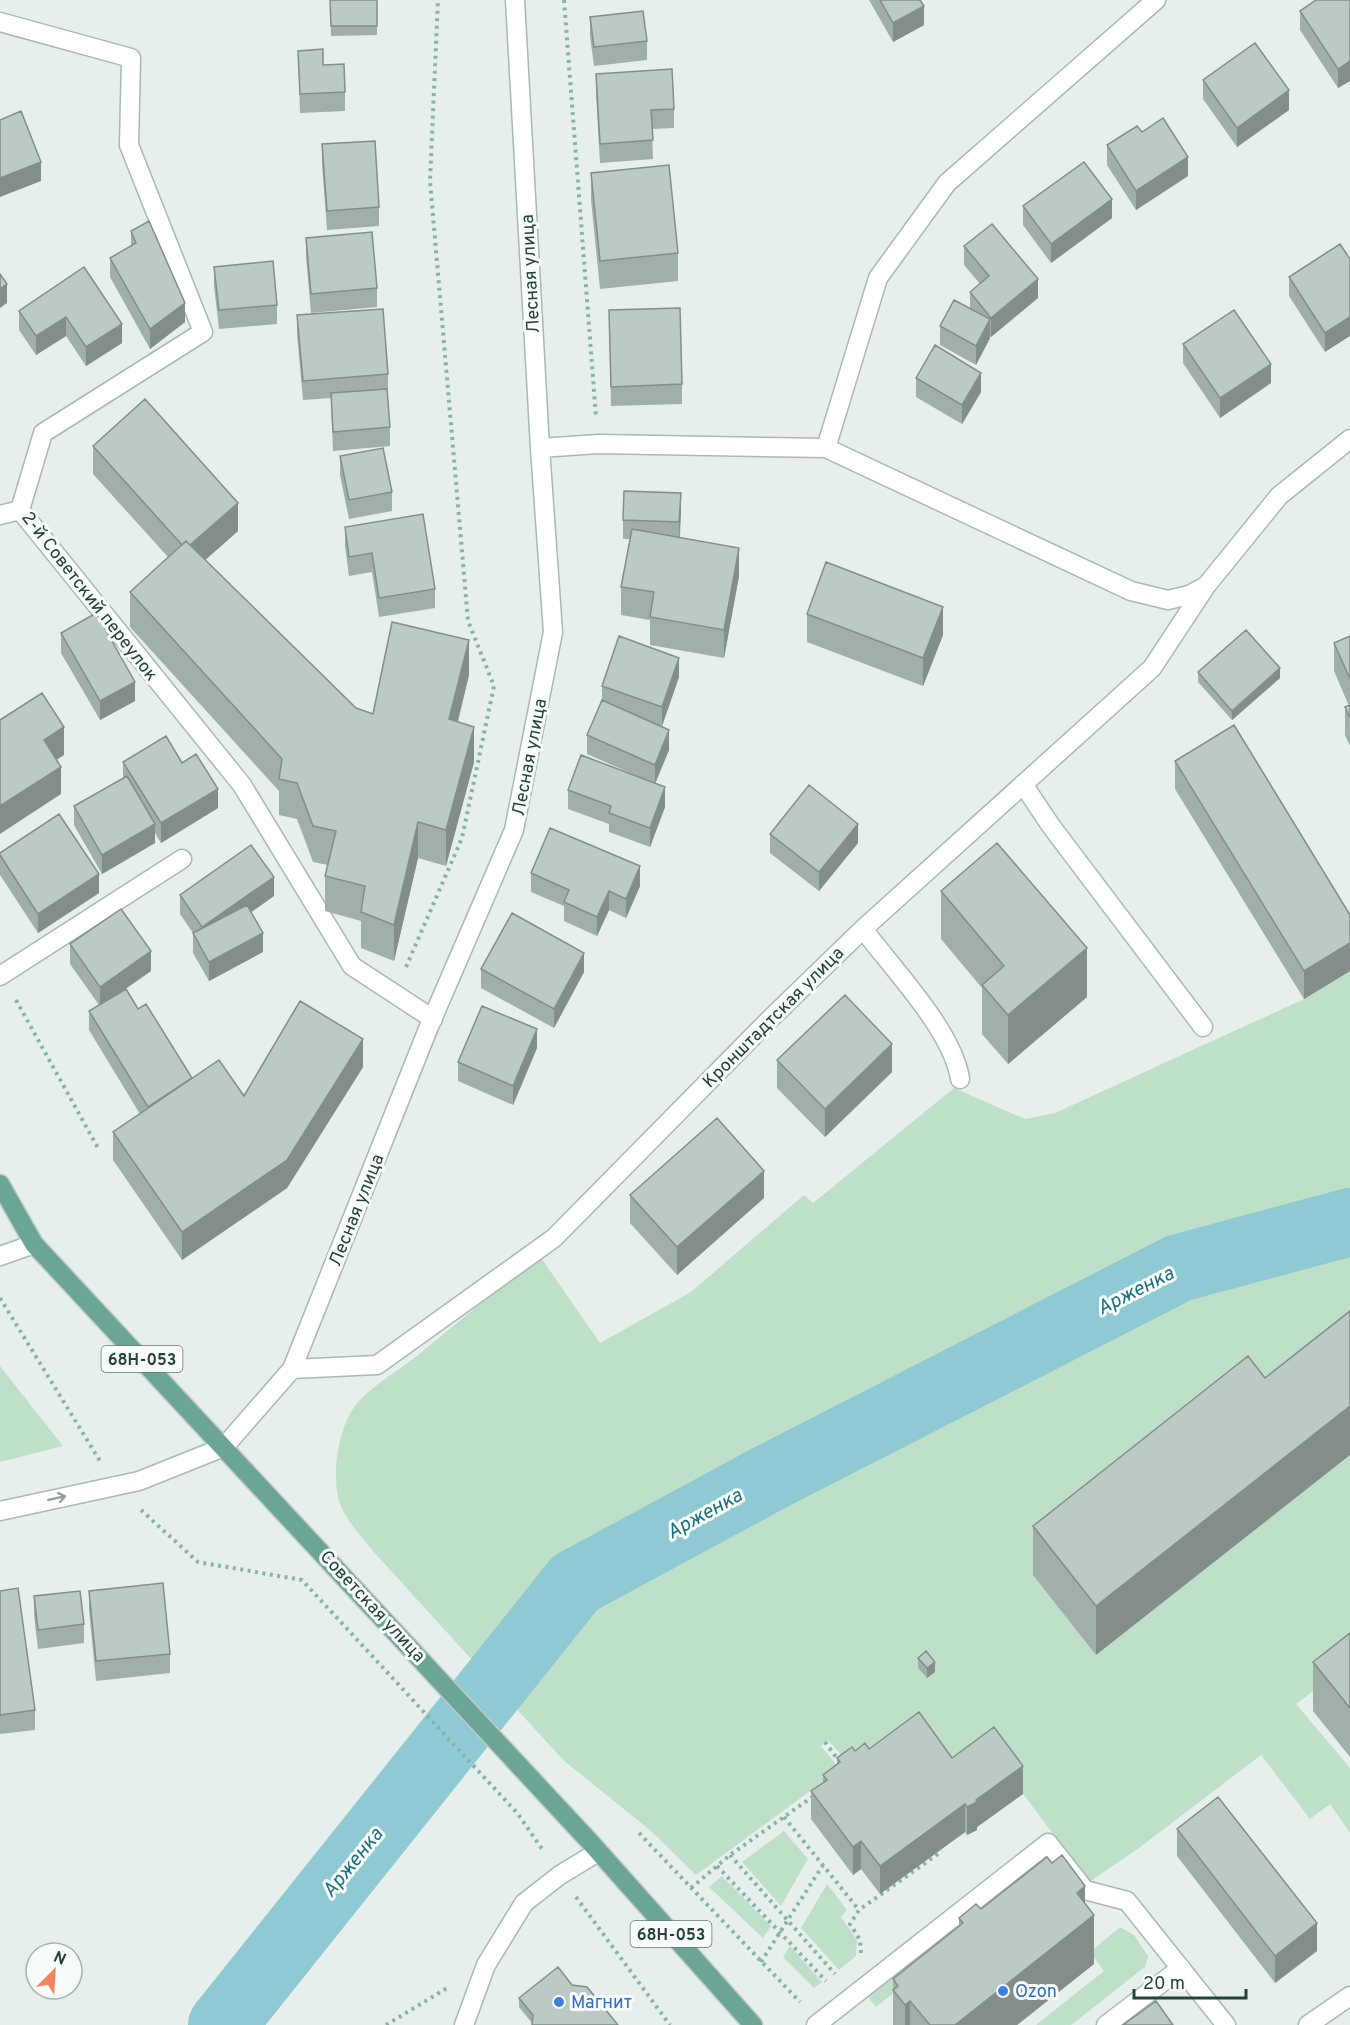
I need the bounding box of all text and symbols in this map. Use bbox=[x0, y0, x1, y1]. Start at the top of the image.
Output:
street label: Лесная улица bbox=[517, 214, 546, 334]
street label: 2-й Советский переулок bbox=[15, 507, 162, 686]
street label: Лесная улица bbox=[508, 697, 553, 818]
street label: Кронштадтская улица bbox=[698, 942, 850, 1094]
street label: Лесная улица bbox=[324, 1151, 390, 1270]
water label: Арженка bbox=[1093, 1261, 1179, 1322]
road number: 68Н-053 bbox=[102, 1346, 182, 1372]
water label: Арженка bbox=[662, 1483, 748, 1546]
one-way arrow bbox=[48, 1492, 67, 1504]
street label: Советская улица bbox=[314, 1546, 430, 1668]
water label: Арженка bbox=[317, 1822, 390, 1904]
road number: 68Н-053 bbox=[630, 1921, 712, 1947]
north arrow bbox=[24, 1941, 84, 2001]
text: N bbox=[50, 1948, 69, 1971]
scale bar bbox=[1134, 1962, 1246, 2000]
text: 20 m bbox=[1143, 1973, 1185, 1996]
place label: Ozon bbox=[1015, 1981, 1057, 2004]
marker: Ozon bbox=[996, 1984, 1010, 1998]
place label: Магнит bbox=[571, 1992, 632, 2015]
marker: Магнит bbox=[552, 1995, 566, 2009]

